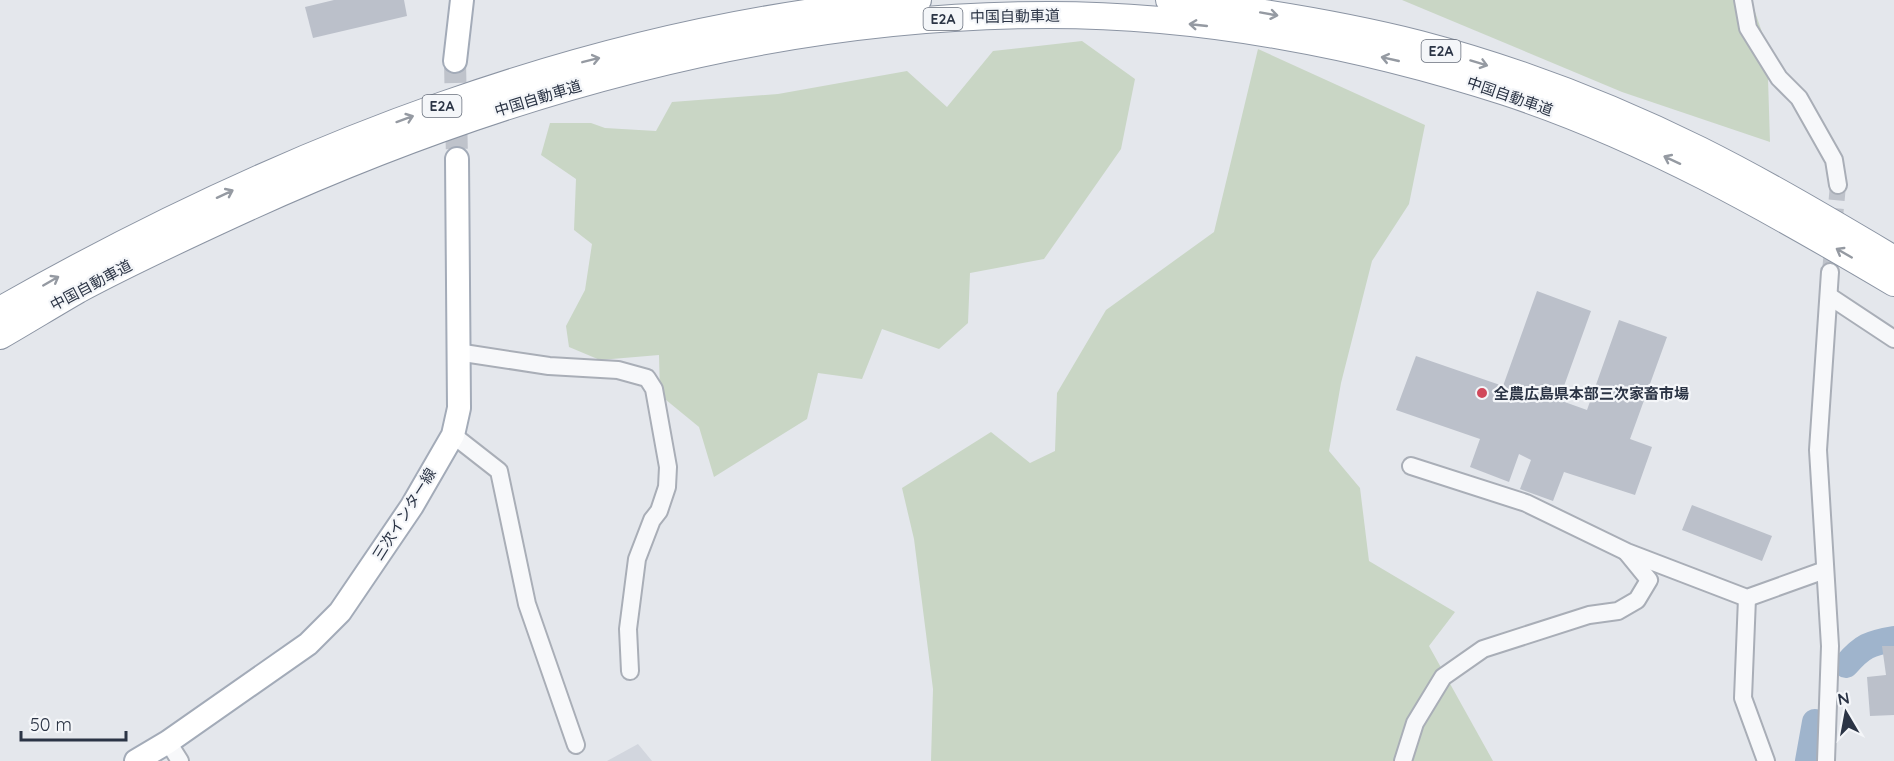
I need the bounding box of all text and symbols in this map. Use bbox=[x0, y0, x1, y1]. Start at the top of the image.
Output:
street label: 中国自動車道 bbox=[970, 6, 1060, 26]
road number: E2A bbox=[924, 8, 962, 30]
one-way arrow bbox=[1259, 9, 1278, 20]
one-way arrow bbox=[1189, 19, 1209, 30]
road number: E2A bbox=[1422, 40, 1460, 62]
one-way arrow bbox=[581, 53, 600, 65]
one-way arrow bbox=[1381, 53, 1400, 65]
one-way arrow bbox=[1469, 58, 1488, 69]
street label: 中国自動車道 bbox=[1464, 72, 1556, 120]
street label: 中国自動車道 bbox=[492, 76, 584, 120]
road number: E2A bbox=[422, 95, 462, 117]
one-way arrow bbox=[395, 113, 414, 124]
one-way arrow bbox=[1663, 154, 1681, 165]
one-way arrow bbox=[216, 188, 234, 200]
one-way arrow bbox=[1835, 247, 1853, 258]
street label: 中国自動車道 bbox=[47, 255, 135, 315]
one-way arrow bbox=[42, 275, 59, 287]
place label: 全農広島県本部三次家畜市場 bbox=[1494, 384, 1689, 403]
marker: 全農広島県本部三次家畜市場 bbox=[1475, 386, 1489, 400]
street label: 三次インター線 bbox=[368, 464, 440, 564]
north arrow bbox=[1816, 683, 1876, 743]
text: N bbox=[1836, 687, 1851, 709]
scale bar bbox=[21, 704, 126, 742]
text: 50 m bbox=[30, 713, 72, 736]

